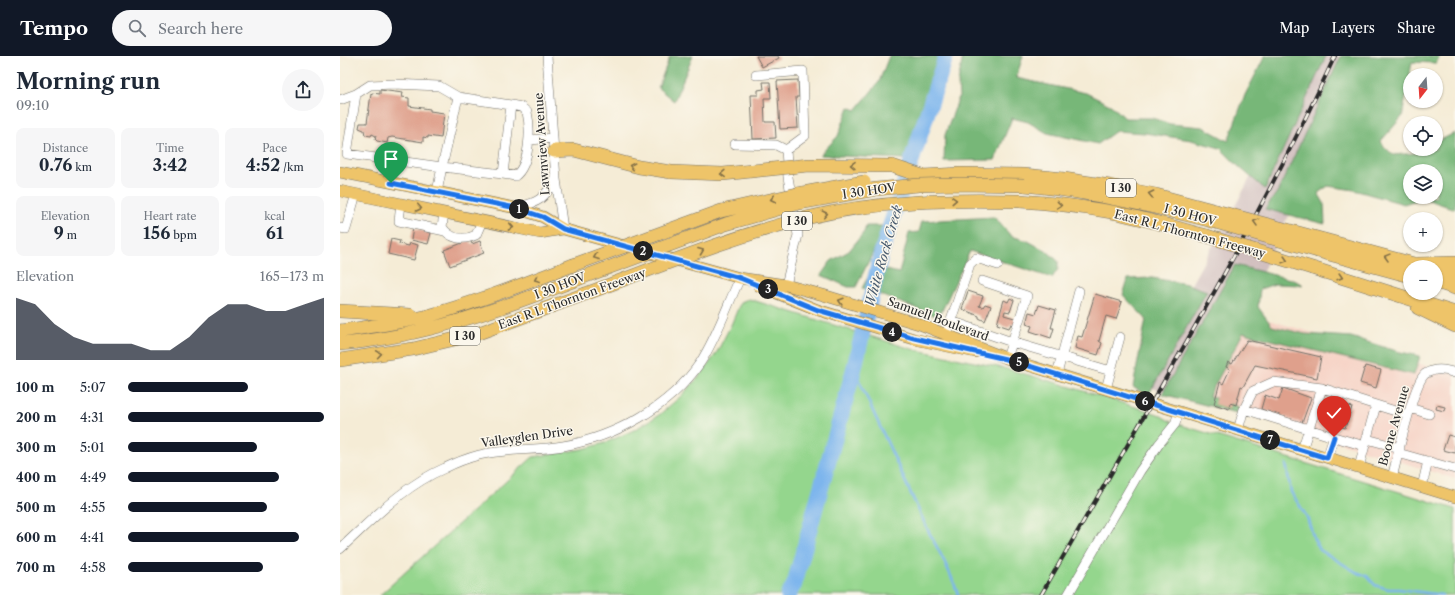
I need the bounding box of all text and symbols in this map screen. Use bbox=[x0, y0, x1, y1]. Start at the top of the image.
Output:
search box bbox=[112, 10, 392, 46]
text: Tempo bbox=[20, 17, 88, 40]
icon: search bbox=[126, 17, 148, 39]
text: Search here bbox=[158, 19, 243, 38]
text: Map bbox=[1279, 19, 1309, 37]
text: Layers bbox=[1331, 19, 1375, 37]
text: Share bbox=[1397, 19, 1435, 37]
text: Morning run bbox=[16, 68, 160, 95]
north arrow bbox=[1403, 68, 1443, 108]
map controls bbox=[1403, 68, 1443, 300]
button: share bbox=[282, 69, 324, 111]
street label: Lawnview Avenue bbox=[530, 92, 553, 196]
text: 09:10 bbox=[16, 97, 49, 113]
button: locate bbox=[1403, 116, 1443, 156]
text: Distance bbox=[43, 141, 88, 155]
text: Time bbox=[156, 141, 184, 155]
text: Pace bbox=[262, 141, 287, 155]
pin bbox=[374, 142, 408, 183]
icon: arrive bbox=[380, 148, 402, 170]
text: 0.76 bbox=[39, 155, 72, 175]
text: 3:42 bbox=[153, 155, 187, 175]
text: 4:52 bbox=[246, 155, 280, 175]
text: km bbox=[72, 160, 92, 174]
text: /km bbox=[280, 160, 304, 174]
one-way arrow bbox=[850, 161, 856, 169]
one-way arrow bbox=[629, 162, 635, 170]
button: layers bbox=[1403, 164, 1443, 204]
one-way arrow bbox=[720, 170, 726, 178]
street label: I 30 HOV bbox=[841, 179, 897, 202]
road number: I 30 bbox=[1106, 179, 1136, 197]
one-way arrow bbox=[1148, 191, 1155, 199]
one-way arrow bbox=[770, 194, 776, 202]
one-way arrow bbox=[951, 196, 957, 204]
pin: 1 bbox=[509, 199, 529, 219]
one-way arrow bbox=[1056, 200, 1062, 209]
street label: I 30 HOV bbox=[1162, 200, 1218, 229]
text: 1 bbox=[517, 202, 521, 216]
water label: White Rock Creek bbox=[861, 203, 905, 309]
one-way arrow bbox=[416, 204, 422, 212]
street label: East R L Thornton Freeway bbox=[1113, 206, 1268, 261]
text: Elevation bbox=[41, 209, 90, 223]
text: Heart rate bbox=[143, 209, 197, 223]
text: kcal bbox=[264, 209, 285, 223]
one-way arrow bbox=[822, 211, 828, 219]
road number: I 30 bbox=[782, 212, 812, 230]
button: + bbox=[1403, 212, 1443, 252]
one-way arrow bbox=[1253, 218, 1260, 226]
one-way arrow bbox=[508, 222, 514, 231]
text: 9 bbox=[54, 223, 64, 243]
text: 156 bbox=[143, 223, 170, 243]
text: 61 bbox=[266, 223, 284, 243]
text: m bbox=[64, 228, 77, 242]
text: bpm bbox=[170, 228, 197, 242]
pin: 2 bbox=[633, 241, 653, 261]
text: 2 bbox=[640, 244, 646, 258]
one-way arrow bbox=[697, 248, 704, 256]
one-way arrow bbox=[593, 252, 600, 260]
one-way arrow bbox=[1384, 253, 1391, 262]
one-way arrow bbox=[1281, 255, 1288, 264]
button: − bbox=[1403, 260, 1443, 300]
street label: East R L Thornton Freeway bbox=[496, 265, 648, 332]
text: Elevation bbox=[16, 268, 74, 284]
text: 165–173 m bbox=[260, 268, 324, 284]
street label: I 30 HOV bbox=[532, 269, 588, 302]
one-way arrow bbox=[1336, 272, 1343, 281]
one-way arrow bbox=[533, 275, 540, 283]
pin: 3 bbox=[758, 279, 778, 299]
text: 3 bbox=[765, 282, 771, 296]
street label: Samuell Boulevard bbox=[885, 293, 992, 344]
one-way arrow bbox=[838, 297, 845, 306]
pin: 4 bbox=[882, 322, 902, 342]
text: 4 bbox=[889, 325, 895, 339]
road number: I 30 bbox=[450, 327, 480, 345]
one-way arrow bbox=[376, 350, 382, 359]
pin: 5 bbox=[1009, 352, 1029, 372]
text: 5 bbox=[1016, 355, 1022, 369]
text: 100 m bbox=[16, 379, 55, 395]
text: 5:07 bbox=[80, 379, 105, 395]
street label: Boone Avenue bbox=[1375, 384, 1412, 468]
pin: 6 bbox=[1135, 391, 1155, 411]
text: 6 bbox=[1142, 394, 1148, 408]
pin bbox=[1317, 396, 1351, 437]
icon: check bbox=[1323, 402, 1345, 424]
text: 200 m bbox=[16, 409, 56, 425]
text: 4:31 bbox=[80, 409, 104, 425]
street label: Valleyglen Drive bbox=[479, 423, 574, 451]
pin: 7 bbox=[1260, 430, 1280, 450]
text: 7 bbox=[1267, 433, 1273, 447]
text: 300 m bbox=[16, 439, 56, 455]
text: 5:01 bbox=[80, 439, 104, 455]
text: 400 m bbox=[16, 469, 56, 485]
text: 4:49 bbox=[80, 469, 106, 485]
text: 500 m bbox=[16, 499, 56, 515]
text: 4:55 bbox=[80, 499, 105, 515]
text: 600 m bbox=[16, 529, 57, 545]
text: 4:41 bbox=[80, 529, 104, 545]
text: 700 m bbox=[16, 559, 56, 575]
text: 4:58 bbox=[80, 559, 106, 575]

